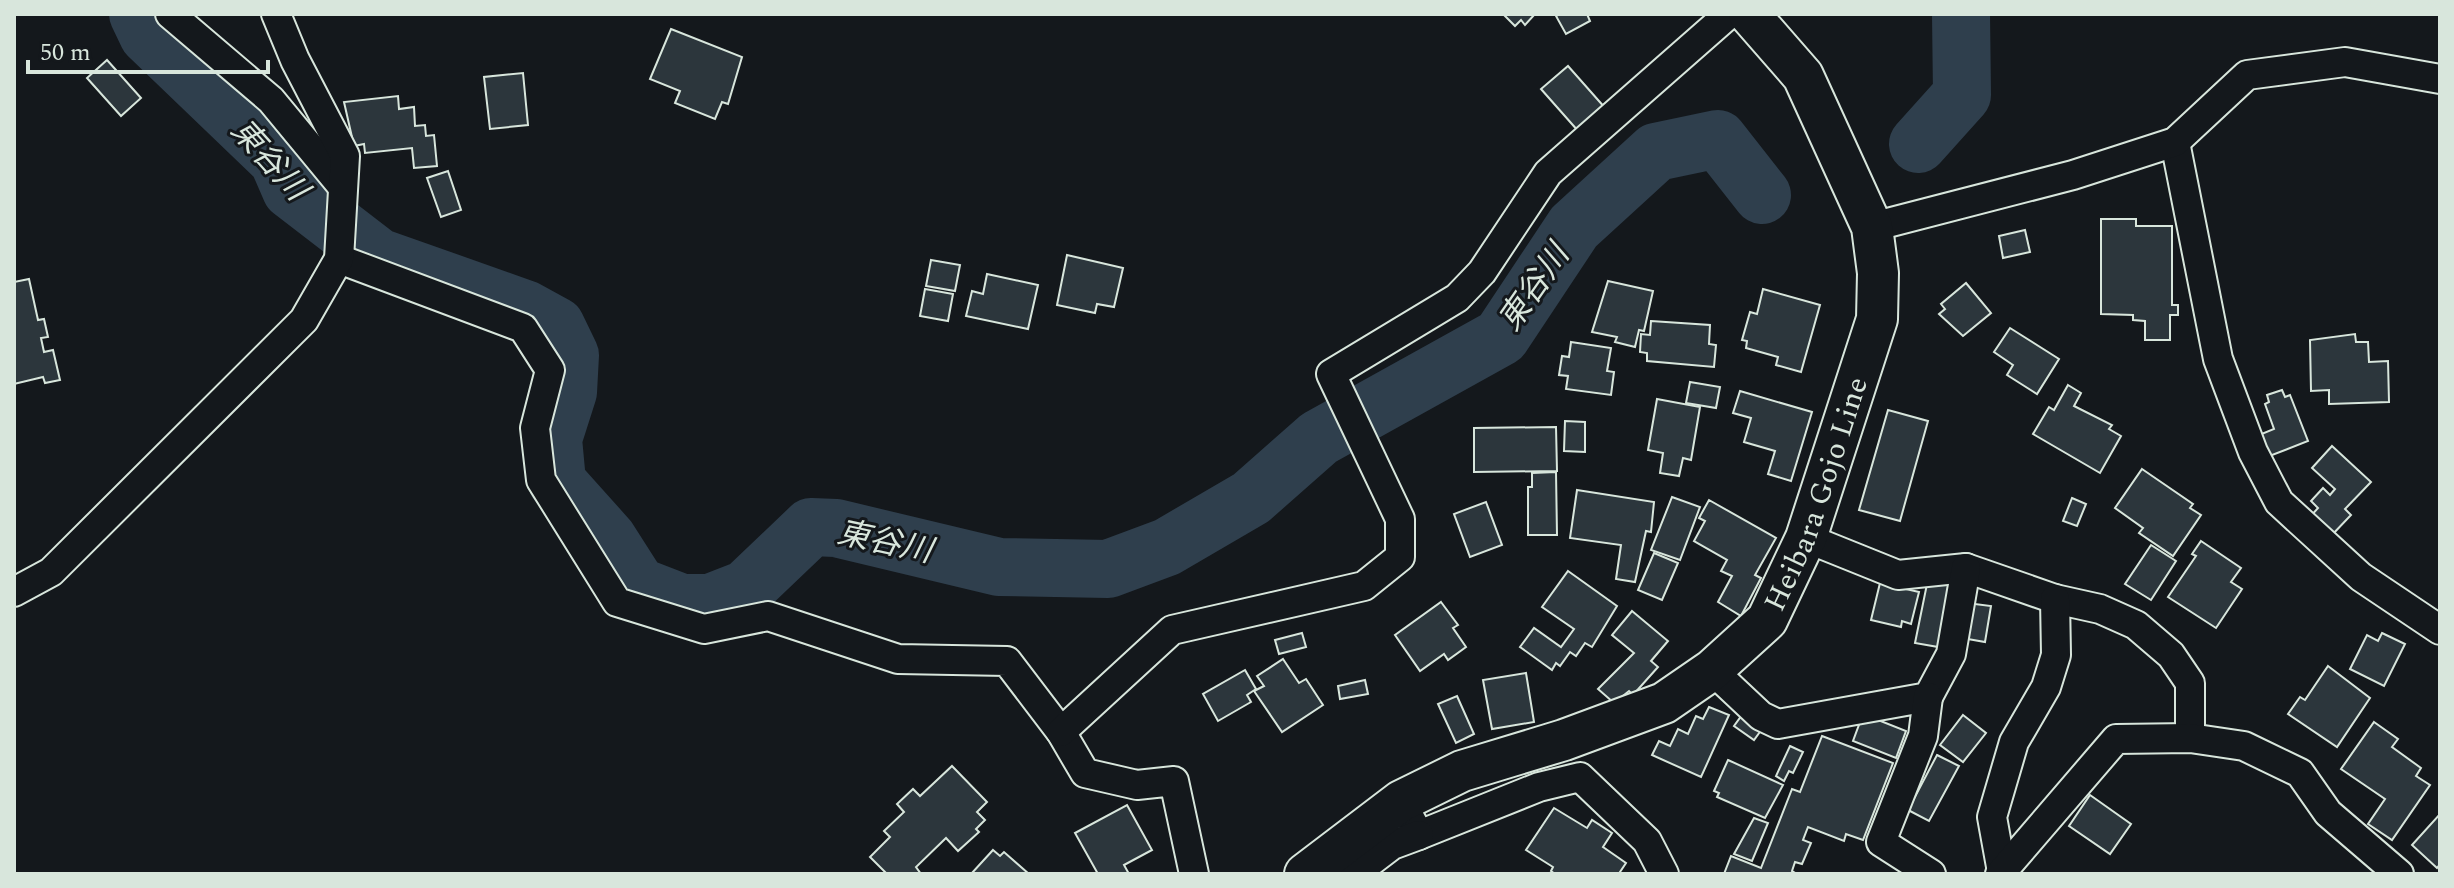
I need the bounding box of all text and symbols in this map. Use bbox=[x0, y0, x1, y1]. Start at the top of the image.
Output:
scale bar bbox=[28, 24, 268, 74]
text: 50 m bbox=[40, 35, 91, 71]
water label: 東谷川 bbox=[219, 108, 321, 214]
water label: 東谷川 bbox=[1487, 232, 1584, 341]
street label: Heibara Gojo Line bbox=[1752, 371, 1881, 619]
water label: 東谷川 bbox=[833, 509, 940, 577]

